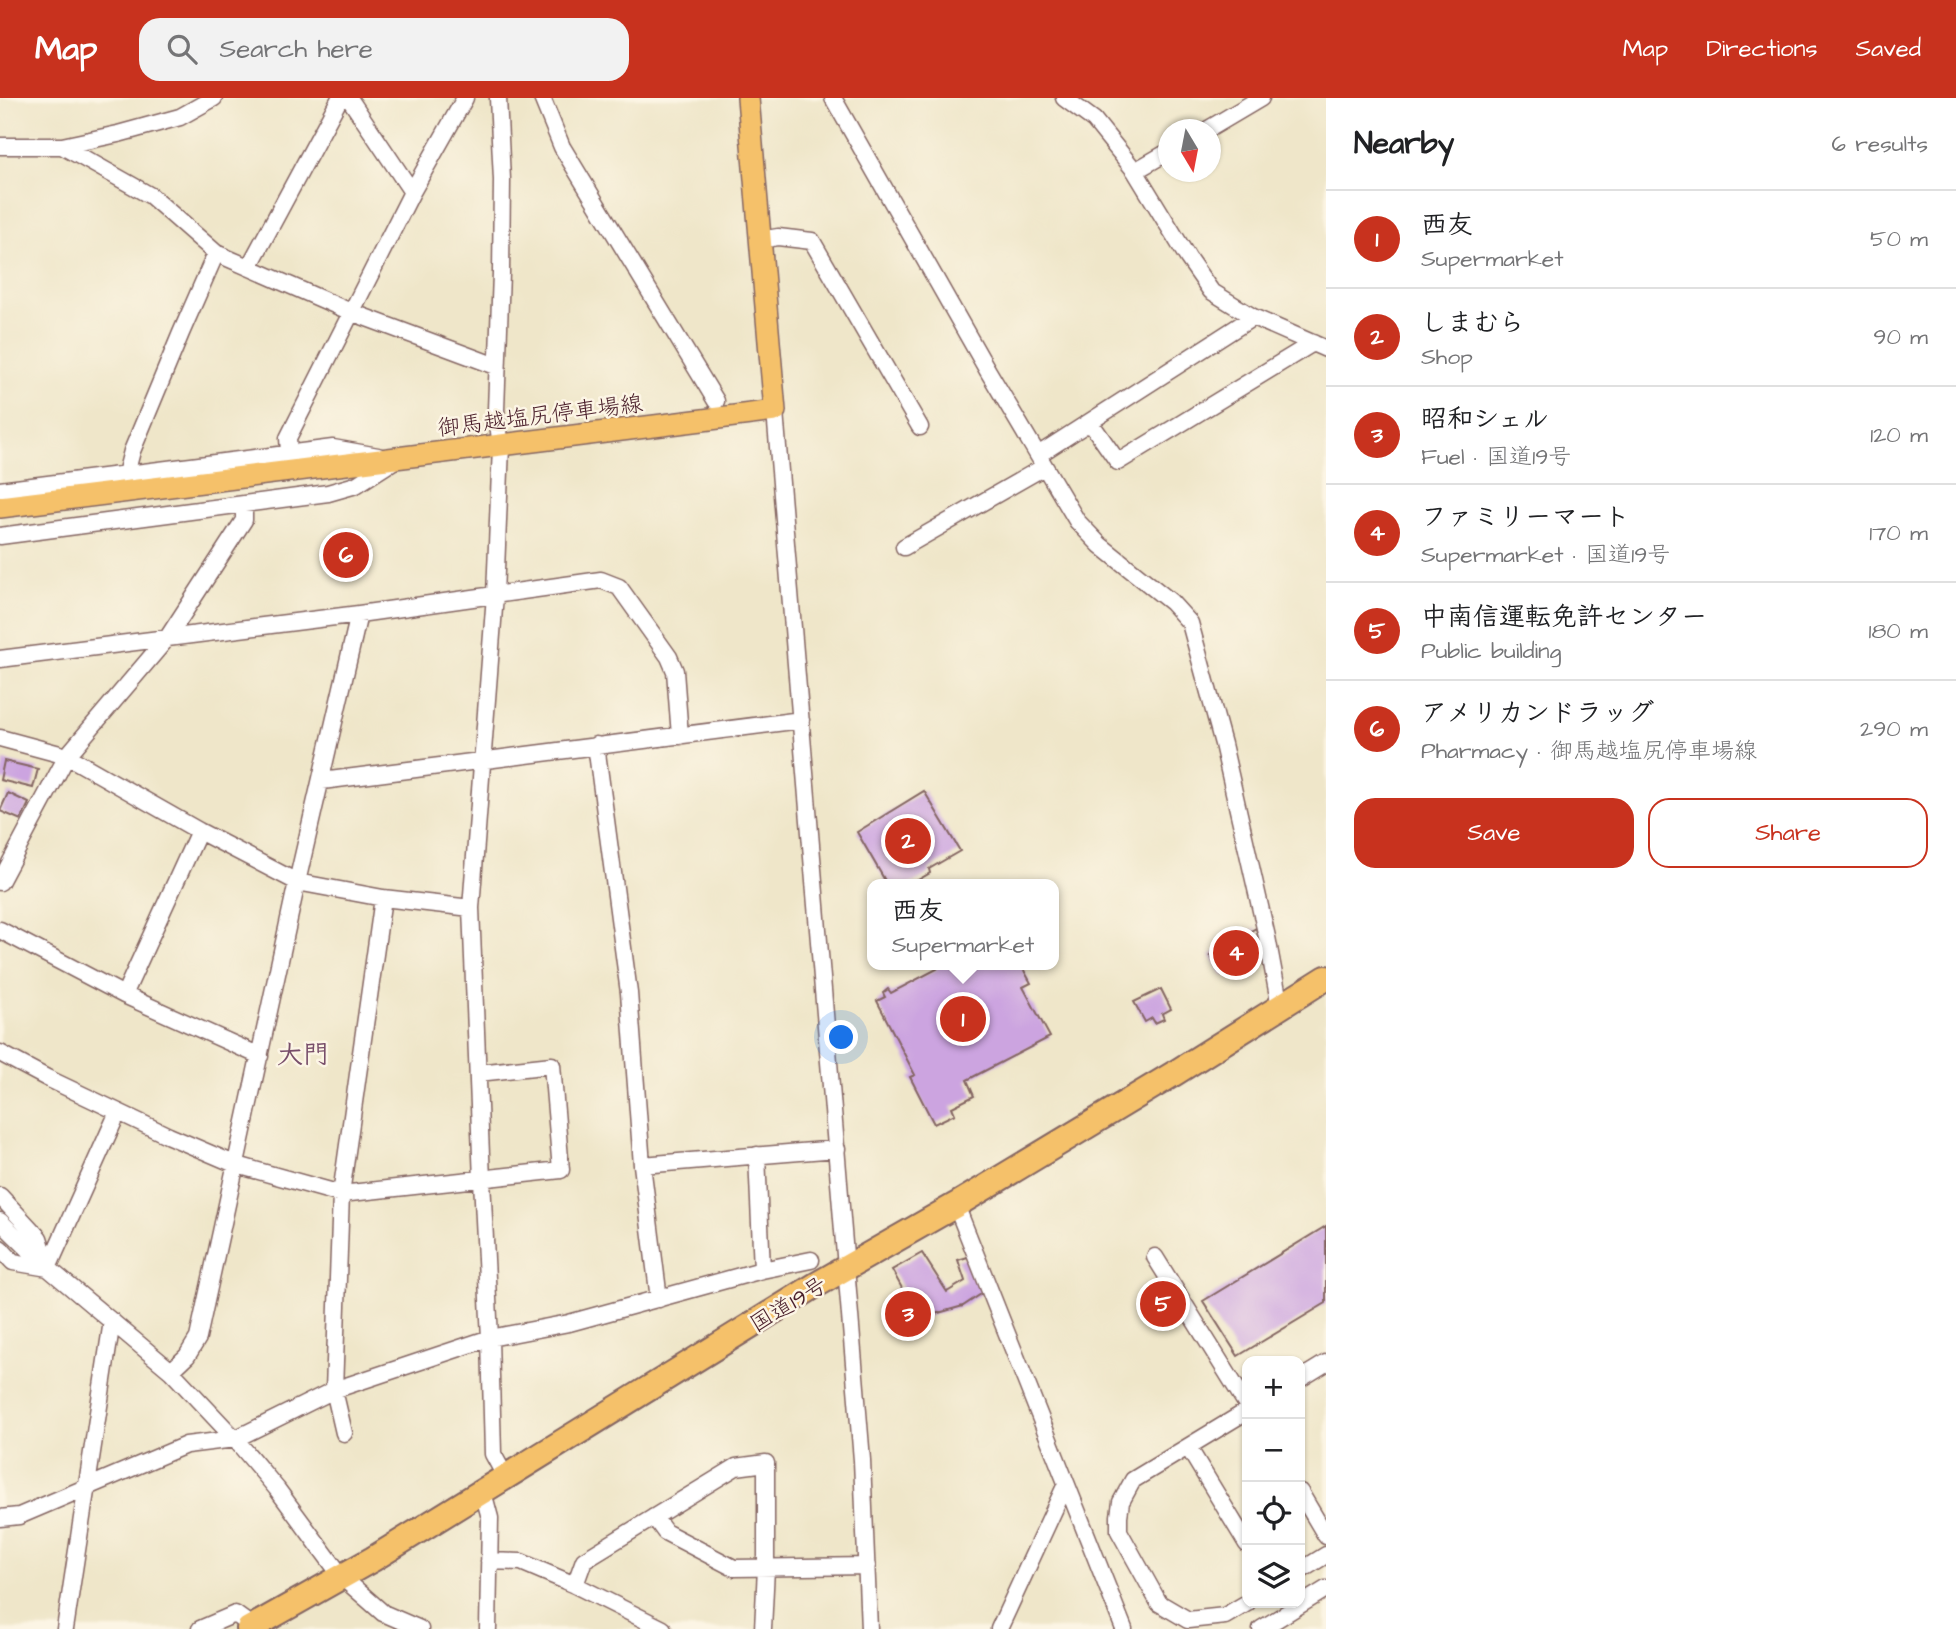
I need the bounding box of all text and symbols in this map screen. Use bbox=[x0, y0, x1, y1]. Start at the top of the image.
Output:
search box bbox=[139, 18, 629, 81]
text: Map bbox=[35, 26, 97, 72]
icon: search bbox=[163, 30, 201, 68]
text: Search here bbox=[219, 31, 373, 67]
text: Map bbox=[1623, 32, 1668, 66]
text: Directions bbox=[1706, 32, 1818, 66]
text: Saved bbox=[1856, 32, 1921, 66]
north arrow bbox=[1158, 119, 1221, 182]
text: Nearby bbox=[1354, 123, 1454, 165]
text: 6 results bbox=[1832, 128, 1928, 160]
text: 西友 bbox=[1421, 207, 1473, 243]
text: 1 bbox=[1376, 223, 1378, 255]
text: 50 m bbox=[1870, 223, 1928, 255]
text: Supermarket bbox=[1421, 243, 1564, 275]
text: しまむら bbox=[1421, 305, 1525, 341]
text: 2 bbox=[1370, 321, 1384, 353]
text: 90 m bbox=[1873, 321, 1928, 353]
text: Shop bbox=[1421, 341, 1473, 373]
street label: 御馬越塩尻停車場線 bbox=[435, 387, 645, 444]
text: 昭和シェル bbox=[1421, 401, 1549, 437]
text: 3 bbox=[1371, 419, 1383, 451]
text: 120 m bbox=[1870, 419, 1928, 451]
text: Fuel · 国道19号 bbox=[1421, 441, 1571, 473]
text: ファミリーマート bbox=[1421, 499, 1630, 535]
text: 4 bbox=[1369, 517, 1385, 549]
text: 170 m bbox=[1869, 517, 1928, 549]
pin: 6 bbox=[323, 529, 369, 581]
text: Supermarket · 国道19号 bbox=[1421, 539, 1670, 571]
text: 中南信運転免許センター bbox=[1421, 599, 1707, 635]
text: 5 bbox=[1369, 615, 1385, 647]
text: 180 m bbox=[1869, 615, 1928, 647]
text: Public building bbox=[1421, 635, 1561, 667]
text: アメリカンドラッグ bbox=[1421, 695, 1654, 731]
text: 6 bbox=[1370, 713, 1384, 745]
text: 290 m bbox=[1860, 713, 1928, 745]
text: Pharmacy · 御馬越塩尻停車場線 bbox=[1421, 735, 1757, 767]
button: Save bbox=[1354, 798, 1634, 868]
button: Share bbox=[1648, 798, 1928, 868]
pin: 2 bbox=[885, 815, 931, 867]
popup bbox=[867, 879, 1059, 970]
text: 西友 bbox=[892, 893, 944, 929]
pin: 4 bbox=[1213, 927, 1259, 979]
text: Supermarket bbox=[892, 929, 1034, 961]
pin: 1 bbox=[940, 993, 986, 1045]
your location bbox=[824, 1020, 858, 1054]
district label: 大門 bbox=[277, 1037, 329, 1073]
street label: 国道19号 bbox=[744, 1269, 833, 1340]
pin: 5 bbox=[1140, 1278, 1186, 1330]
pin: 3 bbox=[885, 1288, 931, 1340]
map controls bbox=[1242, 1356, 1305, 1608]
button: + bbox=[1242, 1356, 1305, 1419]
button: − bbox=[1242, 1419, 1305, 1482]
button: locate bbox=[1242, 1482, 1305, 1545]
button: layers bbox=[1242, 1545, 1305, 1608]

